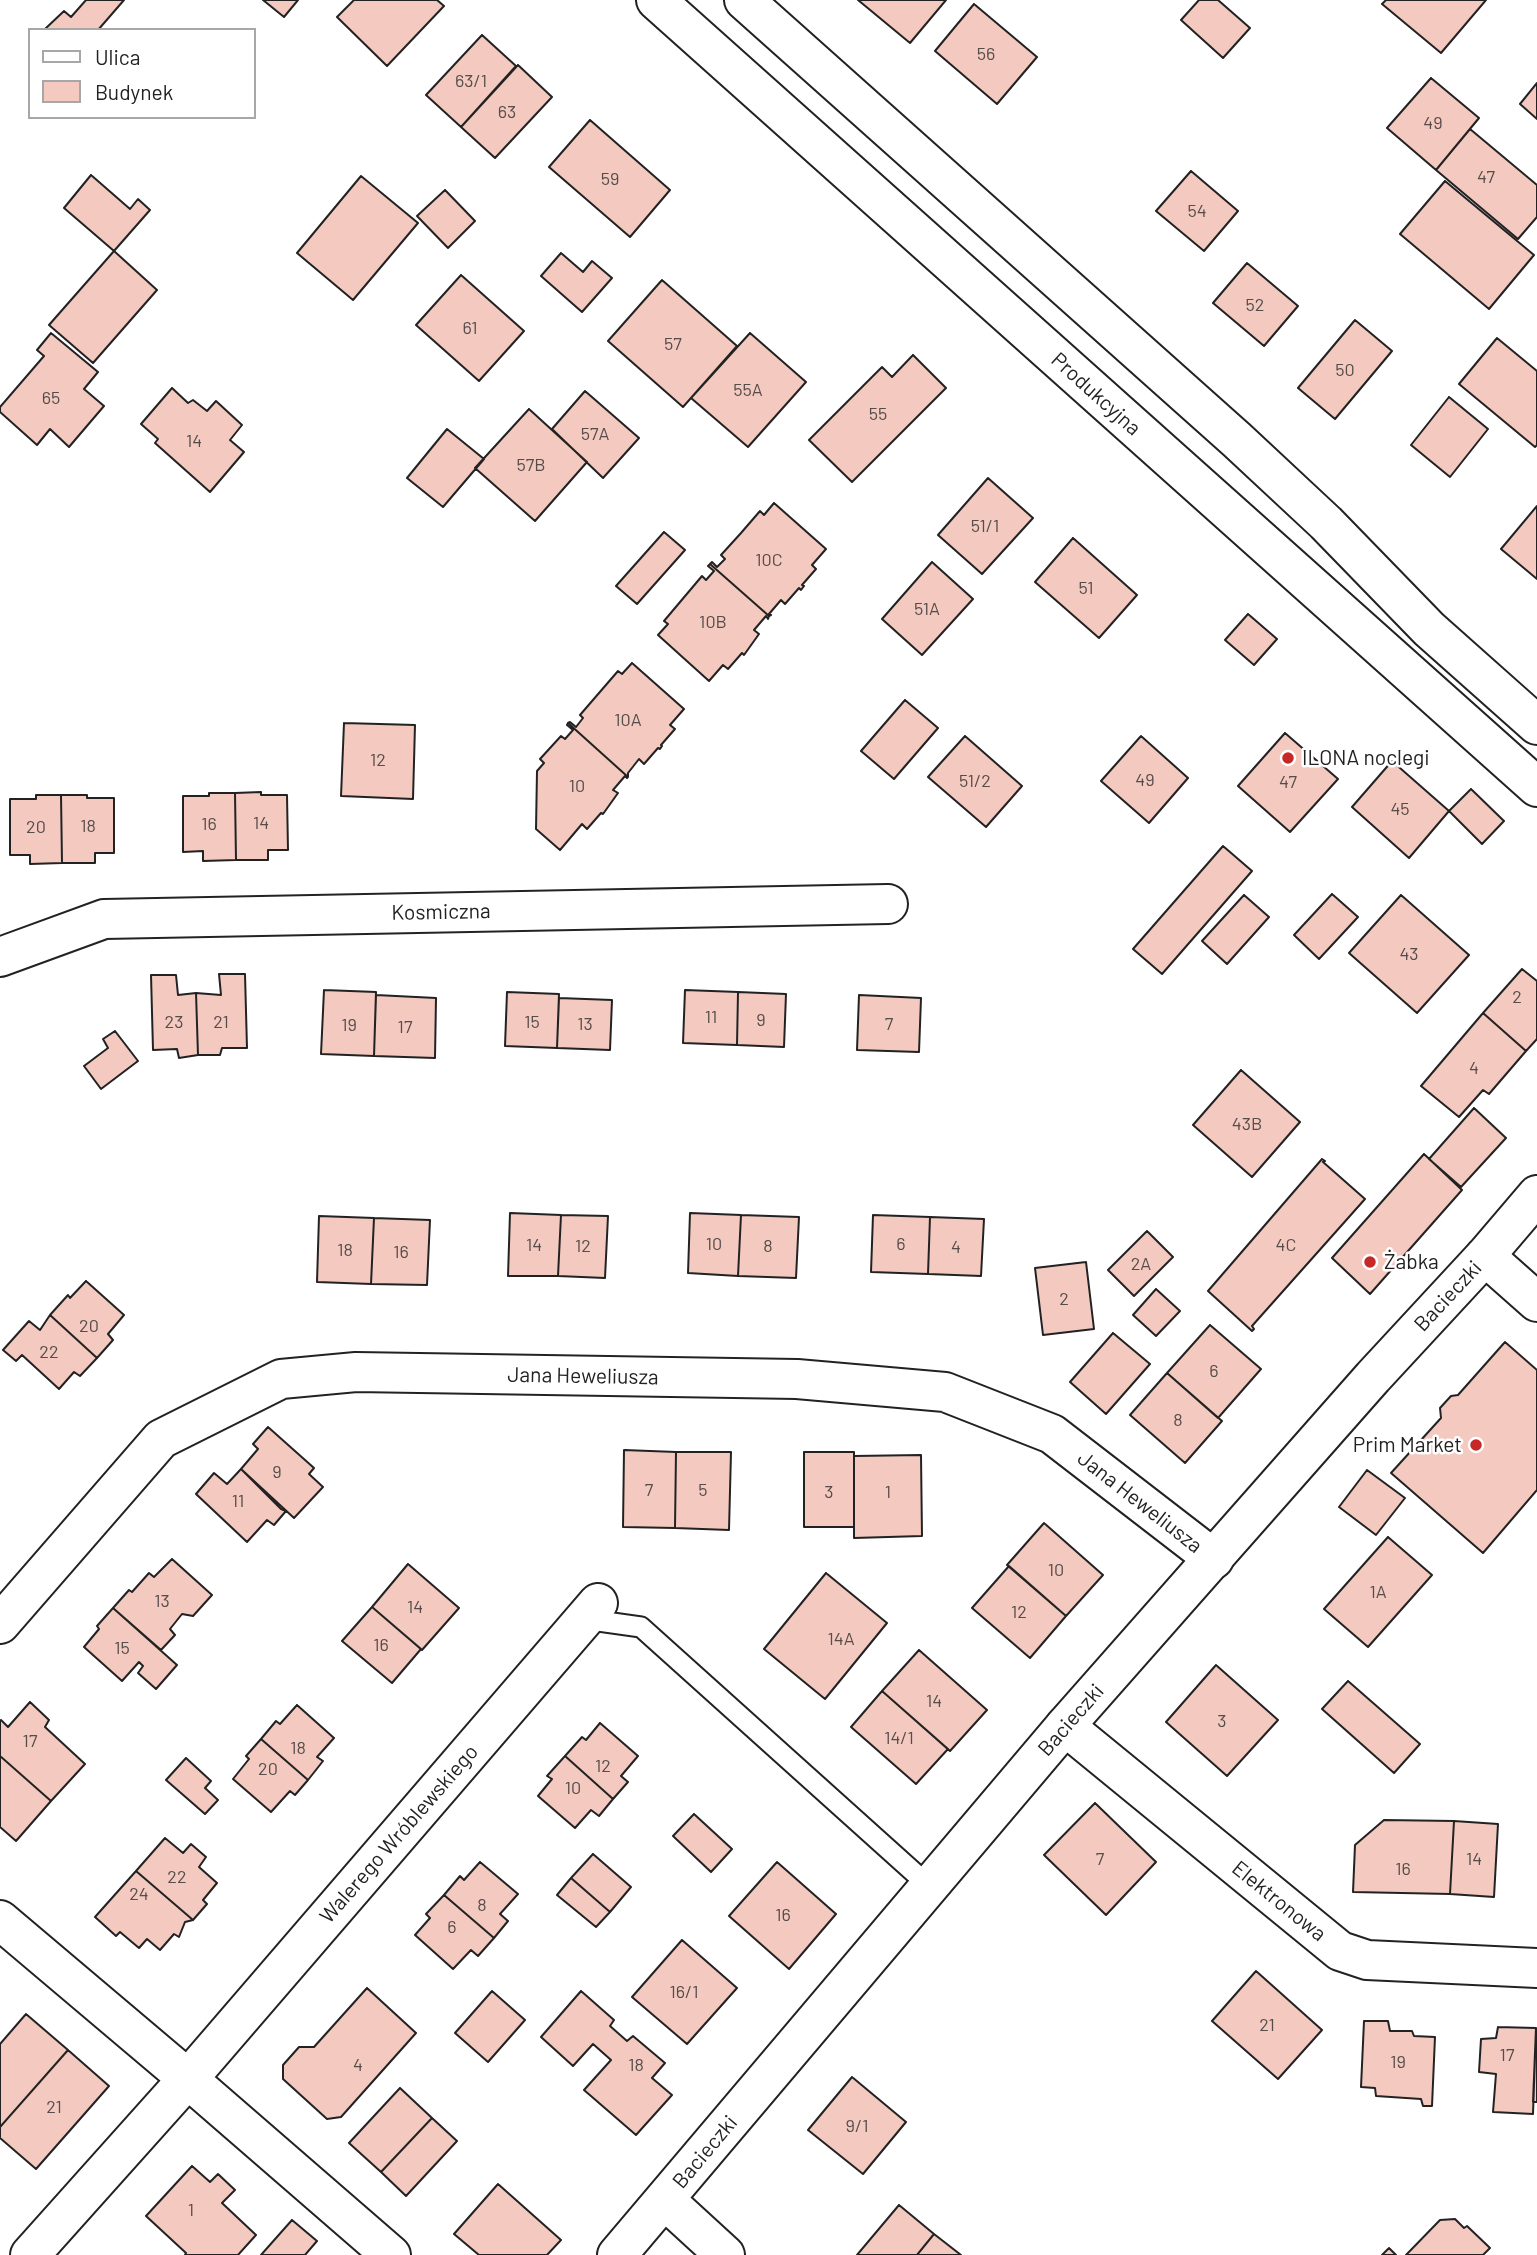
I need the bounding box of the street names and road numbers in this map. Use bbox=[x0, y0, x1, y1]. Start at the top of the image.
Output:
street label: Produkcyjna bbox=[1046, 347, 1146, 441]
street label: Kosmiczna bbox=[391, 899, 491, 925]
street label: Bacieczki bbox=[1409, 1255, 1487, 1337]
street label: Jana Heweliusza bbox=[507, 1362, 659, 1390]
street label: Jana Heweliusza bbox=[1073, 1445, 1207, 1559]
street label: Bacieczki bbox=[1033, 1679, 1109, 1761]
street label: Walerego Wróblewskiego bbox=[315, 1740, 483, 1928]
street label: Elektronowa bbox=[1227, 1855, 1331, 1947]
street label: Bacieczki bbox=[667, 2110, 743, 2194]

